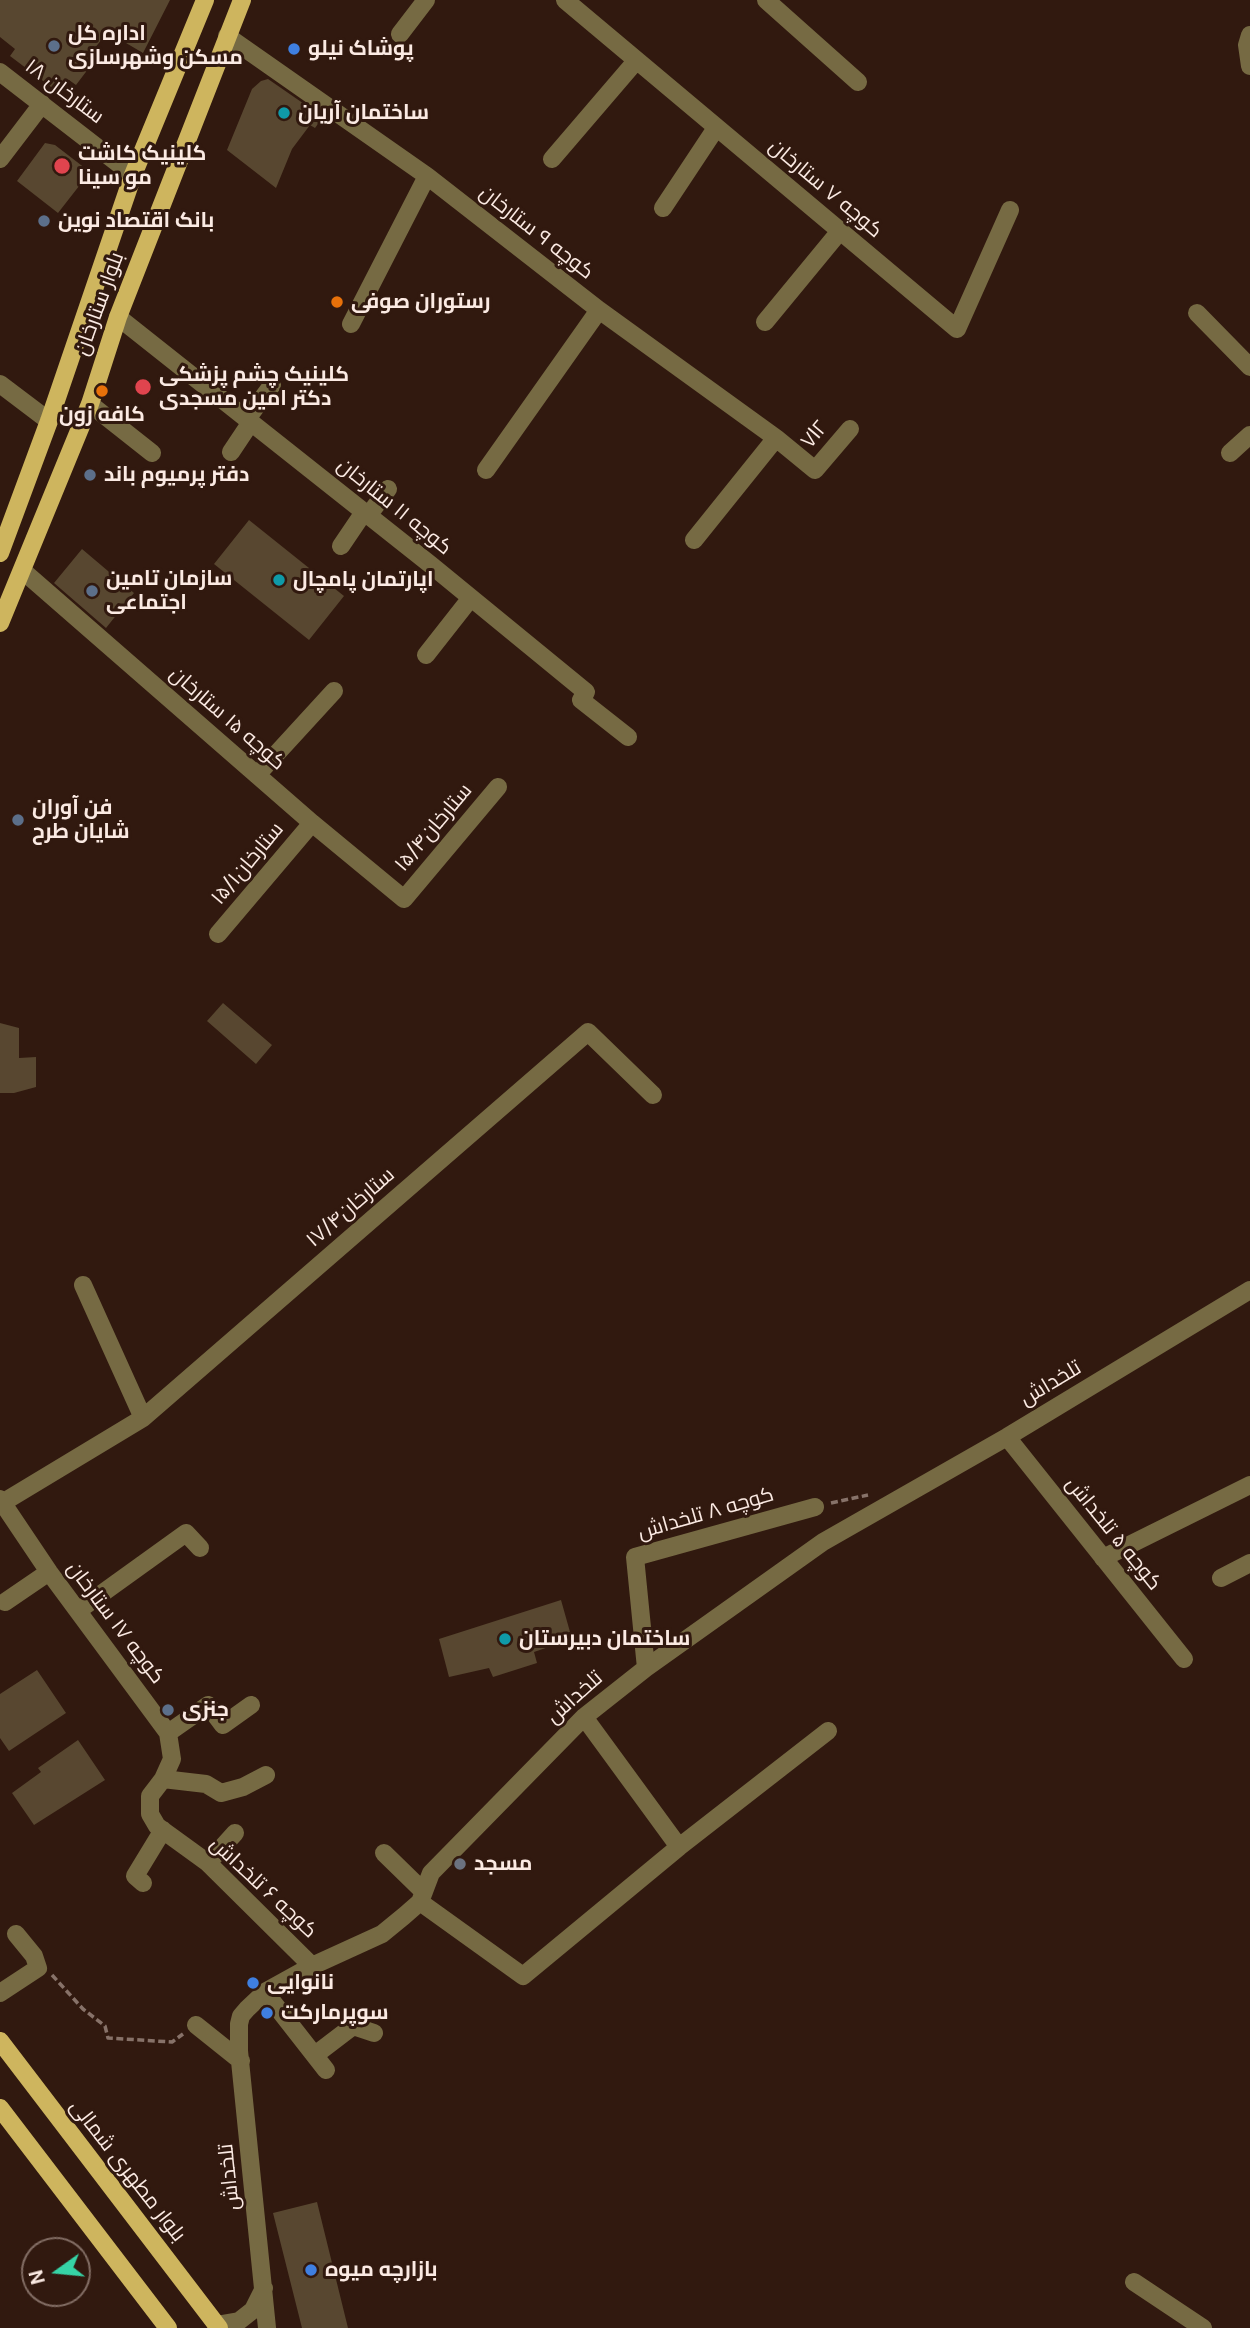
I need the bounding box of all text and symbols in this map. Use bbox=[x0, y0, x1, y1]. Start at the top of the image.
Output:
place label: اداره کل مسکن وشهرسازی bbox=[68, 21, 243, 71]
place label: پوشاک نیلو bbox=[308, 36, 414, 62]
marker: اداره کل مسکن وشهرسازی bbox=[46, 38, 62, 54]
marker: پوشاک نیلو bbox=[286, 41, 302, 57]
street label: ۱۸ ستارخان bbox=[20, 54, 108, 130]
place label: ساختمان آریان bbox=[298, 100, 429, 126]
marker: ساختمان آریان bbox=[276, 105, 292, 121]
street label: کوچه ۷ ستارخان bbox=[763, 134, 887, 244]
place label: کلینیک کاشت مو سینا bbox=[78, 141, 206, 191]
marker: کلینیک کاشت مو سینا bbox=[52, 156, 72, 176]
street label: کوچه ۹ ستارخان bbox=[474, 181, 598, 285]
place label: بانک اقتصاد نوین bbox=[58, 208, 214, 234]
marker: بانک اقتصاد نوین bbox=[36, 213, 52, 229]
street label: بلوار ستارخان bbox=[70, 249, 130, 359]
place label: رستوران صوفی bbox=[351, 289, 491, 315]
marker: رستوران صوفی bbox=[329, 294, 345, 310]
place label: کلینیک چشم پزشکی دکتر امین مسجدی bbox=[159, 362, 349, 412]
marker: کلینیک چشم پزشکی دکتر امین مسجدی bbox=[133, 377, 153, 397]
marker: کافه زون bbox=[94, 383, 110, 399]
place label: کافه زون bbox=[59, 402, 145, 428]
street label: ۷l۲ bbox=[796, 416, 834, 454]
street label: کوچه ۱۱ ستارخان bbox=[332, 453, 456, 561]
place label: دفتر پرمیوم باند bbox=[104, 462, 249, 488]
marker: دفتر پرمیوم باند bbox=[82, 467, 98, 483]
place label: سازمان تامین اجتماعی bbox=[106, 566, 232, 616]
place label: اپارتمان پامچال bbox=[293, 567, 434, 593]
marker: اپارتمان پامچال bbox=[271, 572, 287, 588]
marker: سازمان تامین اجتماعی bbox=[84, 583, 100, 599]
street label: کوچه ۱۵ ستارخان bbox=[164, 662, 290, 776]
street label: ستارخان۱۵/۴ bbox=[390, 779, 478, 877]
place label: فن آوران شایان طرح bbox=[32, 795, 129, 845]
marker: فن آوران شایان طرح bbox=[10, 812, 26, 828]
street label: ستارخان۱۵/۱ bbox=[206, 818, 290, 910]
street label: ستارخان۱۷/۴ bbox=[302, 1163, 400, 1253]
street label: تلخداش bbox=[1016, 1356, 1086, 1412]
street label: کوچه ۵ تلخداش bbox=[1060, 1472, 1166, 1596]
street label: کوچه ۸ تلخداش bbox=[635, 1483, 777, 1545]
street label: کوچه ۱۷ ستارخان bbox=[61, 1557, 169, 1689]
place label: ساختمان دبیرستان bbox=[519, 1626, 690, 1652]
marker: ساختمان دبیرستان bbox=[497, 1631, 513, 1647]
street label: تلخداش bbox=[542, 1666, 608, 1730]
place label: جنزی bbox=[182, 1697, 229, 1723]
marker: جنزی bbox=[160, 1702, 176, 1718]
street label: کوچه ۶ تلخداش bbox=[204, 1832, 322, 1944]
place label: مسجد bbox=[474, 1851, 532, 1877]
marker: مسجد bbox=[452, 1856, 468, 1872]
place label: نانوایی bbox=[267, 1970, 334, 1996]
marker: نانوایی bbox=[245, 1975, 261, 1991]
place label: سوپرمارکت bbox=[281, 2000, 388, 2026]
marker: سوپرمارکت bbox=[259, 2005, 275, 2021]
street label: بلوار مطهرى شمالى bbox=[64, 2095, 190, 2247]
street label: تلخداش bbox=[214, 2142, 246, 2212]
north arrow bbox=[21, 2237, 91, 2307]
place label: بازارچه میوه bbox=[325, 2257, 438, 2283]
marker: بازارچه میوه bbox=[303, 2262, 319, 2278]
text: N bbox=[23, 2267, 51, 2287]

